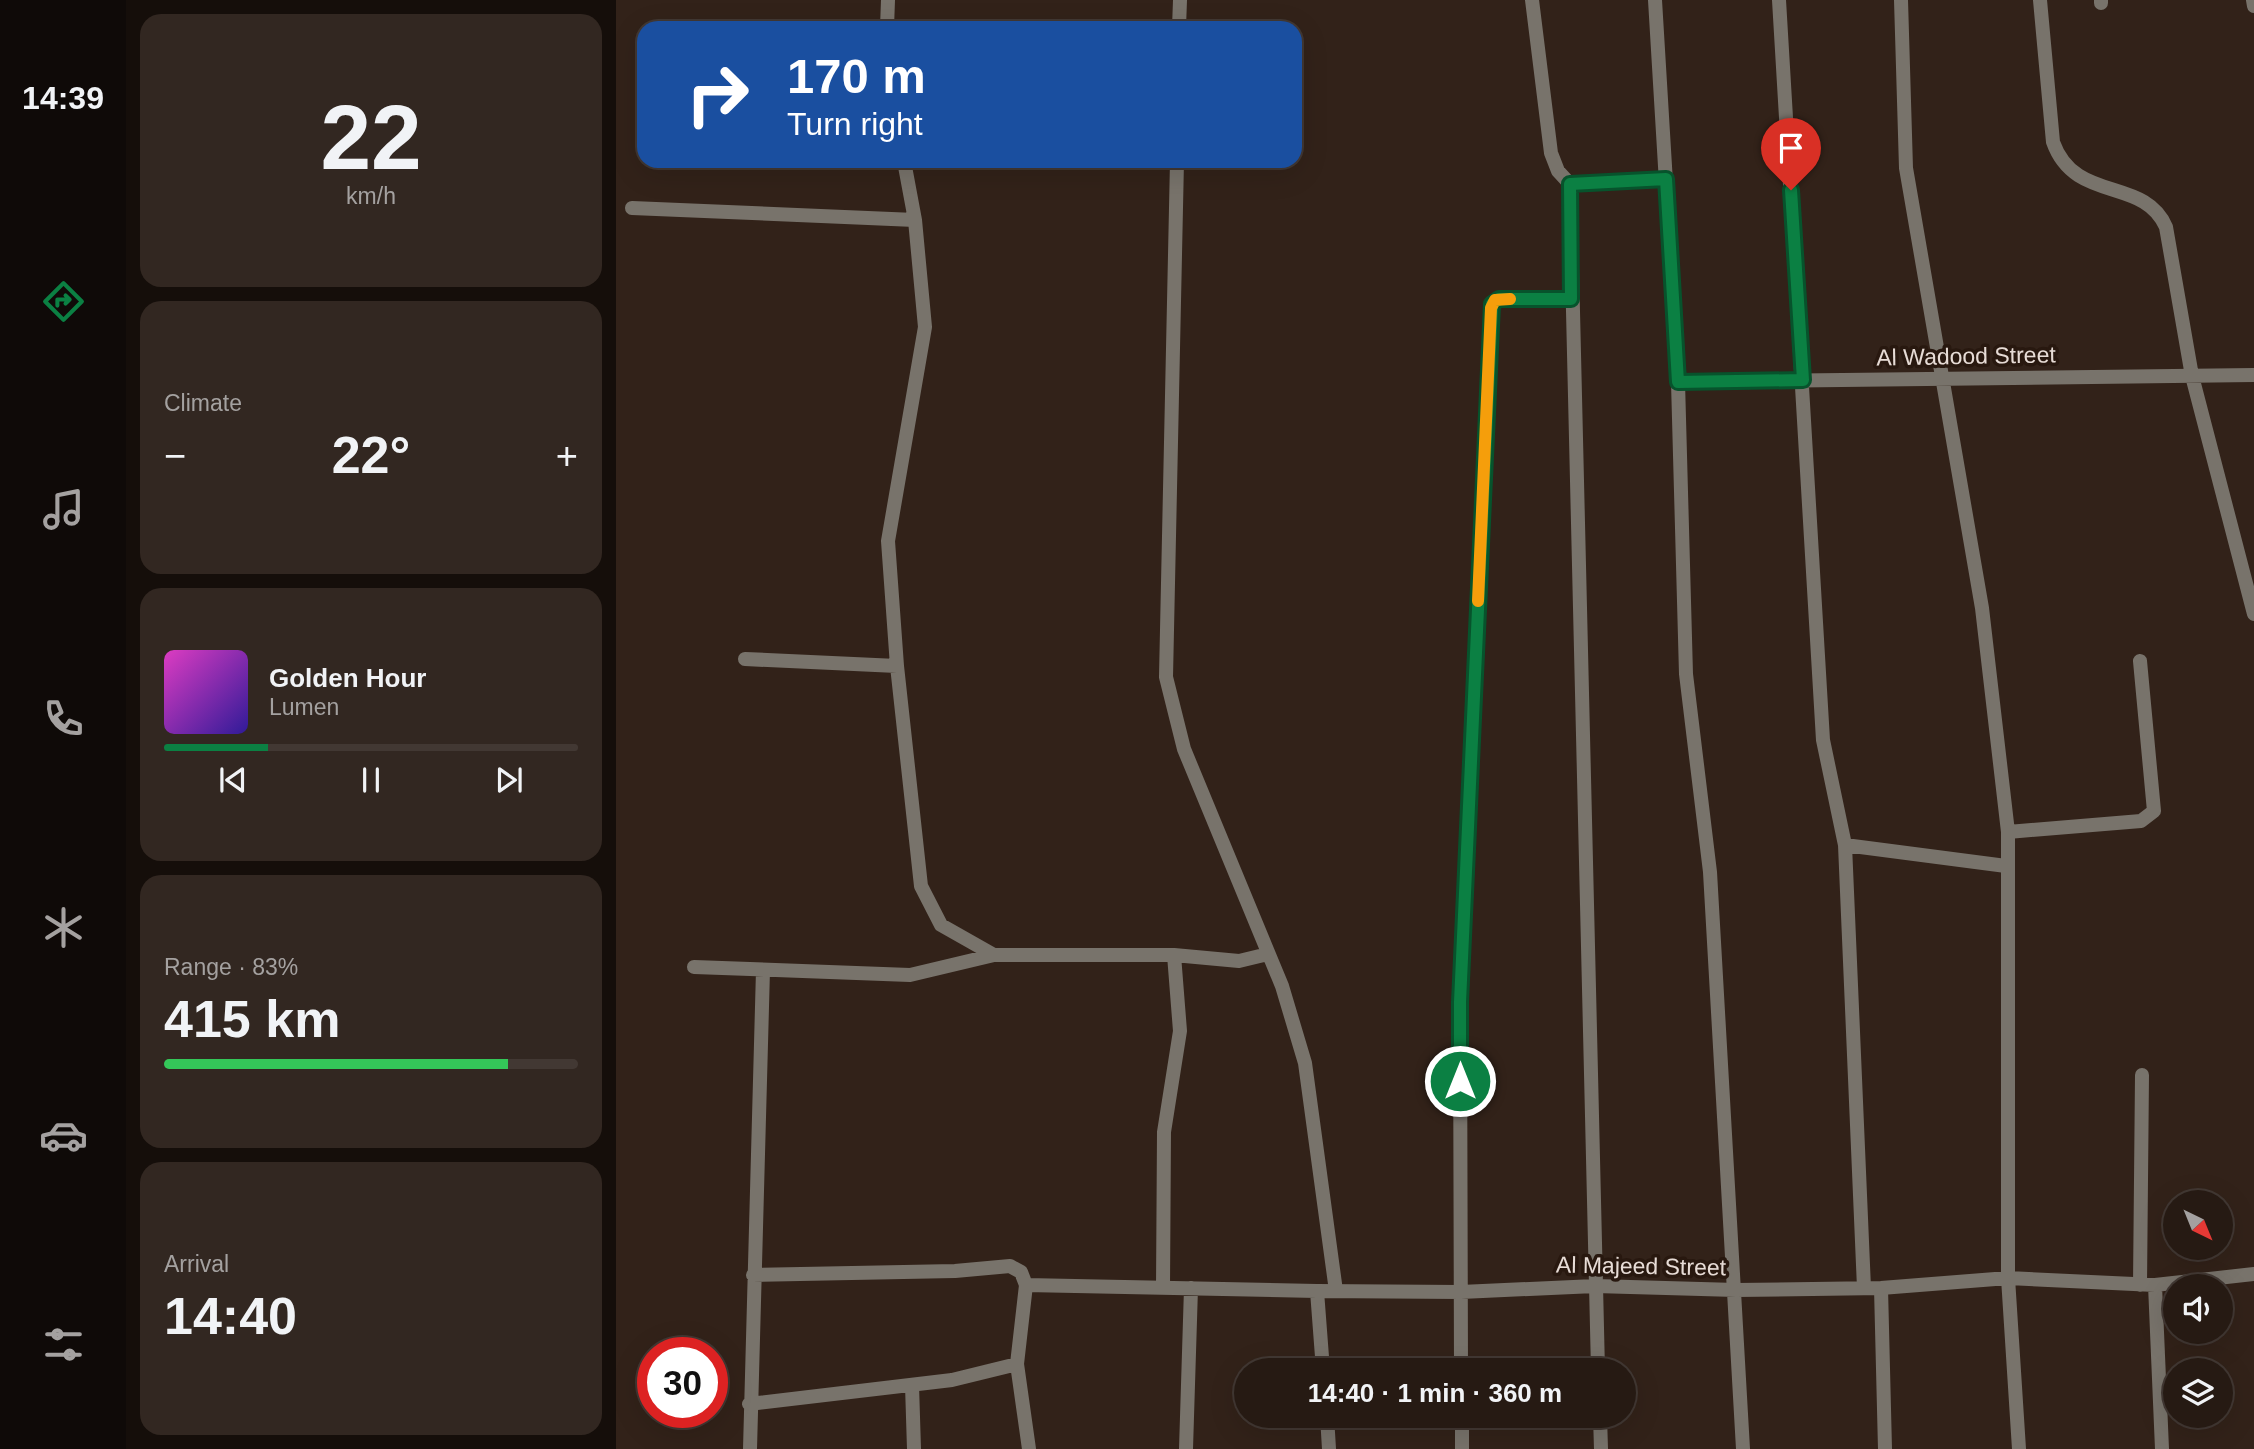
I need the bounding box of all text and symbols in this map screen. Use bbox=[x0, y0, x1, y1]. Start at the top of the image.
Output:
icon: right bbox=[672, 49, 763, 140]
text: 170 m bbox=[787, 49, 926, 103]
text: 14:39 bbox=[22, 80, 104, 116]
text: 22 bbox=[320, 87, 422, 188]
text: Turn right bbox=[787, 106, 923, 142]
pin bbox=[1761, 118, 1821, 190]
icon: arrive bbox=[1772, 129, 1810, 167]
text: km/h bbox=[346, 183, 396, 209]
icon: directions bbox=[39, 277, 88, 326]
street label: Al Wadood Street bbox=[1876, 341, 2057, 371]
text: Climate bbox=[164, 390, 242, 416]
text: 22° bbox=[332, 426, 410, 484]
text: − bbox=[164, 435, 186, 477]
text: + bbox=[556, 435, 578, 477]
icon: music bbox=[39, 485, 88, 534]
text: Golden Hour bbox=[269, 663, 426, 693]
icon: phone bbox=[39, 694, 88, 743]
text: Lumen bbox=[269, 694, 339, 720]
icon: previous bbox=[214, 761, 252, 799]
icon: pause bbox=[352, 761, 390, 799]
icon: next bbox=[490, 761, 528, 799]
icon: climate bbox=[39, 903, 88, 952]
text: Range · 83% bbox=[164, 954, 298, 980]
text: 415 km bbox=[164, 990, 340, 1048]
position arrow bbox=[1423, 1044, 1497, 1118]
icon: car bbox=[39, 1111, 88, 1160]
north arrow bbox=[2163, 1190, 2233, 1260]
map controls bbox=[2163, 1190, 2233, 1428]
text: Arrival bbox=[164, 1251, 229, 1277]
street label: Al Majeed Street bbox=[1556, 1252, 1727, 1280]
button: sound bbox=[2163, 1274, 2233, 1344]
text: 14:40 bbox=[164, 1287, 297, 1345]
icon: filters bbox=[39, 1320, 88, 1369]
speed limit sign: 30 bbox=[637, 1337, 728, 1428]
button: layers bbox=[2163, 1358, 2233, 1428]
text: 14:40 · 1 min · 360 m bbox=[1308, 1378, 1562, 1408]

